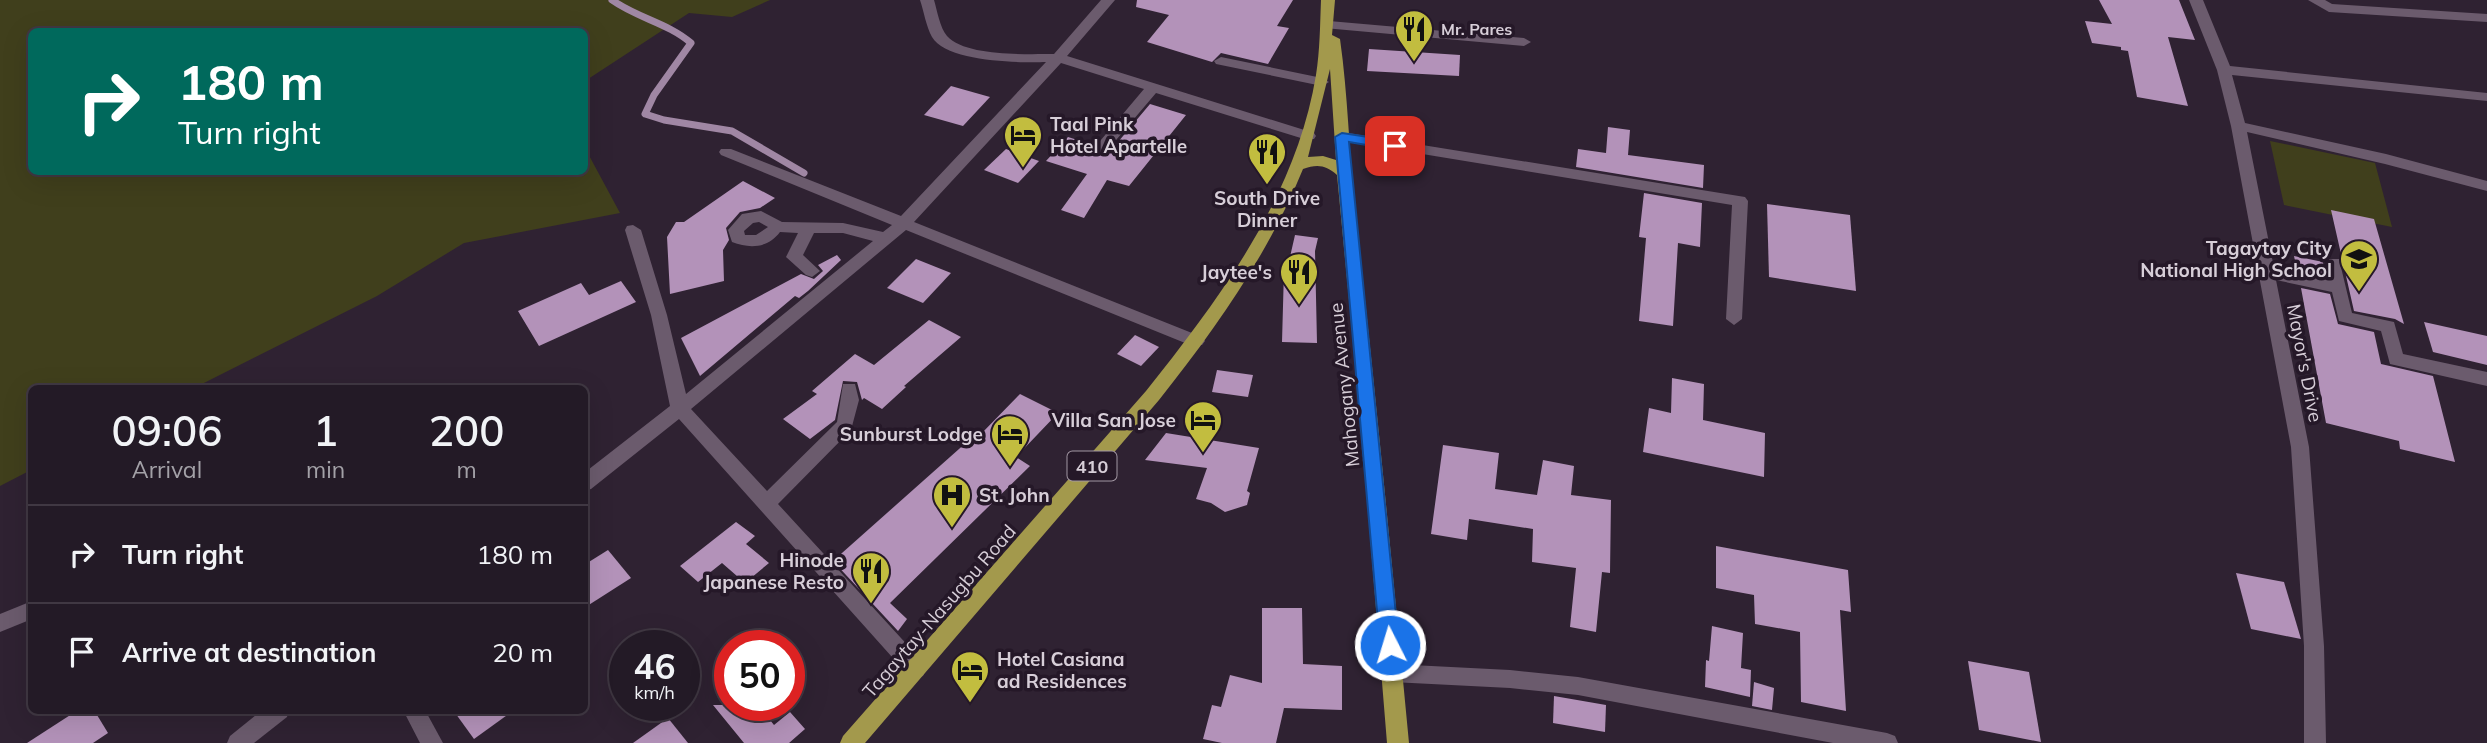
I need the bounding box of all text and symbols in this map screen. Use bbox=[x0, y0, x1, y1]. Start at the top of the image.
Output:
restaurant icon: Mr. Pares bbox=[1393, 8, 1435, 63]
place label: Mr. Pares bbox=[1441, 19, 1512, 39]
text: 180 m bbox=[178, 51, 324, 112]
icon: right bbox=[63, 56, 154, 147]
text: Turn right bbox=[178, 112, 321, 152]
place label: Taal Pink Hotel Apartelle bbox=[1050, 112, 1187, 158]
hotel icon: Taal Pink Hotel Apartelle bbox=[1002, 114, 1044, 169]
pin bbox=[1365, 116, 1425, 176]
icon: arrive bbox=[1376, 127, 1414, 165]
restaurant icon: South Drive Dinner bbox=[1246, 131, 1288, 186]
place label: South Drive Dinner bbox=[1214, 186, 1320, 232]
place label: Tagaytay City National High School bbox=[2140, 236, 2333, 282]
school or university icon: Tagaytay City National High School bbox=[2338, 238, 2380, 293]
restaurant icon: Jaytee's bbox=[1278, 251, 1320, 306]
place label: Jaytee's bbox=[1201, 260, 1272, 284]
street label: Mahogany Avenue bbox=[1323, 302, 1365, 468]
street label: Mayor's Drive bbox=[2282, 302, 2328, 424]
hotel icon: Villa San Jose bbox=[1182, 399, 1224, 454]
text: 09:06 bbox=[112, 404, 222, 457]
text: 1 bbox=[313, 404, 338, 457]
text: 200 bbox=[429, 404, 504, 457]
place label: Villa San Jose bbox=[1051, 408, 1176, 432]
hotel icon: Sunburst Lodge bbox=[989, 413, 1031, 468]
place label: Sunburst Lodge bbox=[840, 422, 983, 446]
road number: 410 bbox=[1068, 452, 1116, 480]
text: Arrival bbox=[132, 455, 202, 484]
text: min bbox=[306, 455, 345, 484]
text: m bbox=[456, 455, 477, 484]
hospital icon: St. John bbox=[931, 474, 973, 529]
place label: St. John bbox=[979, 483, 1050, 507]
street label: Tagaytay-Nasugbu Road bbox=[857, 520, 1021, 702]
icon: right bbox=[63, 535, 101, 573]
text: Turn right bbox=[122, 538, 243, 571]
text: 180 m bbox=[477, 538, 553, 571]
place label: Hinode Japanese Resto bbox=[703, 548, 844, 594]
restaurant icon: Hinode Japanese Resto bbox=[850, 550, 892, 605]
position arrow bbox=[1353, 608, 1427, 682]
speed limit sign: 50 bbox=[714, 630, 805, 721]
icon: arrive bbox=[63, 633, 101, 671]
text: Arrive at destination bbox=[122, 636, 377, 669]
text: 20 m bbox=[492, 636, 553, 669]
text: 46 bbox=[633, 644, 676, 688]
place label: Hotel Casiana ad Residences bbox=[997, 647, 1127, 693]
hotel icon: Hotel Casiana ad Residences bbox=[949, 649, 991, 704]
text: km/h bbox=[634, 681, 675, 704]

